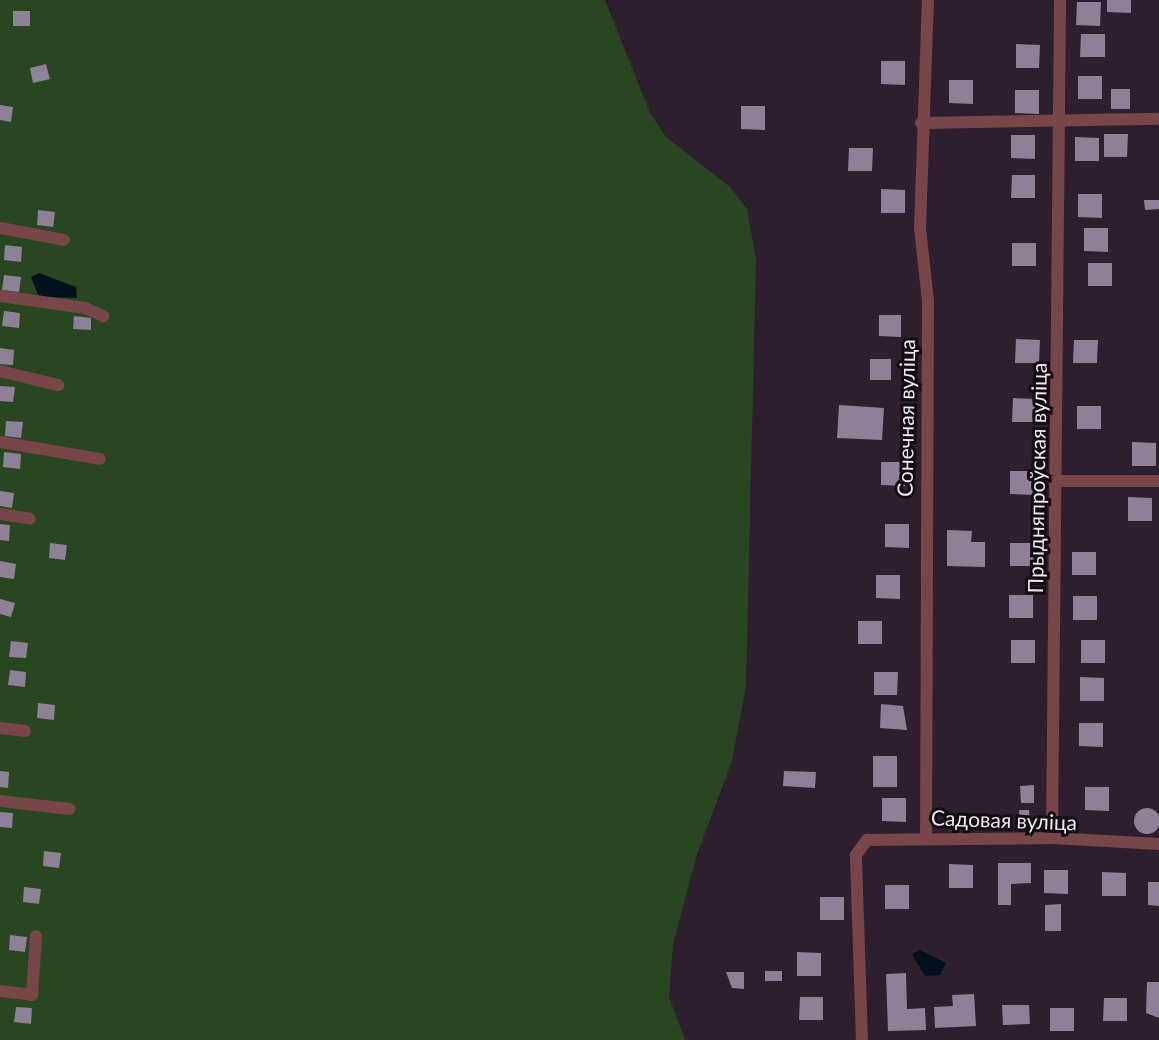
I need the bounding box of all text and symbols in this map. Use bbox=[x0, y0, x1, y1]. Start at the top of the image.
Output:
street label: Сонечная вуліца bbox=[892, 339, 920, 497]
street label: Прыдняпроўская вуліца bbox=[1022, 363, 1052, 593]
street label: Садовая вуліца bbox=[930, 805, 1078, 835]

